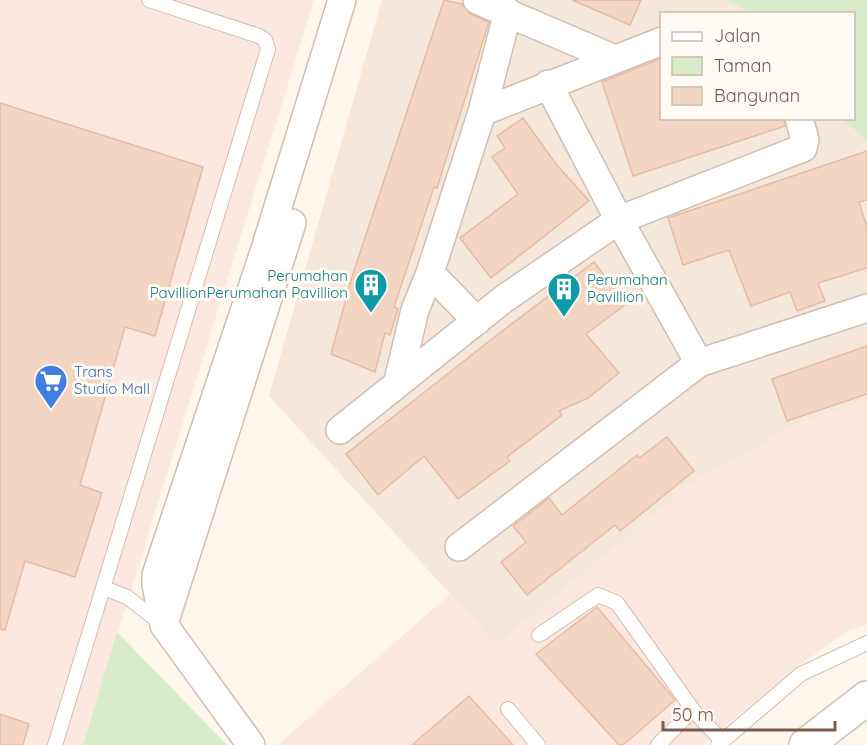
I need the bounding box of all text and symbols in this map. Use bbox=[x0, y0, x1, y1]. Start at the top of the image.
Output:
legend bbox=[660, 12, 855, 120]
text: Jalan bbox=[714, 24, 761, 47]
text: Taman bbox=[714, 54, 772, 77]
text: Bangunan bbox=[714, 84, 800, 107]
place label: Perumahan PavillionPerumahan Pavillion bbox=[150, 266, 348, 302]
building icon: Perumahan PavillionPerumahan Pavillion bbox=[353, 267, 389, 314]
place label: Perumahan Pavillion bbox=[587, 270, 668, 306]
building icon: Perumahan Pavillion bbox=[546, 271, 582, 318]
place label: Trans Studio Mall bbox=[74, 362, 150, 398]
supermarket icon: Trans Studio Mall bbox=[33, 363, 69, 410]
scale bar bbox=[663, 694, 836, 732]
text: 50 m bbox=[672, 703, 714, 726]

